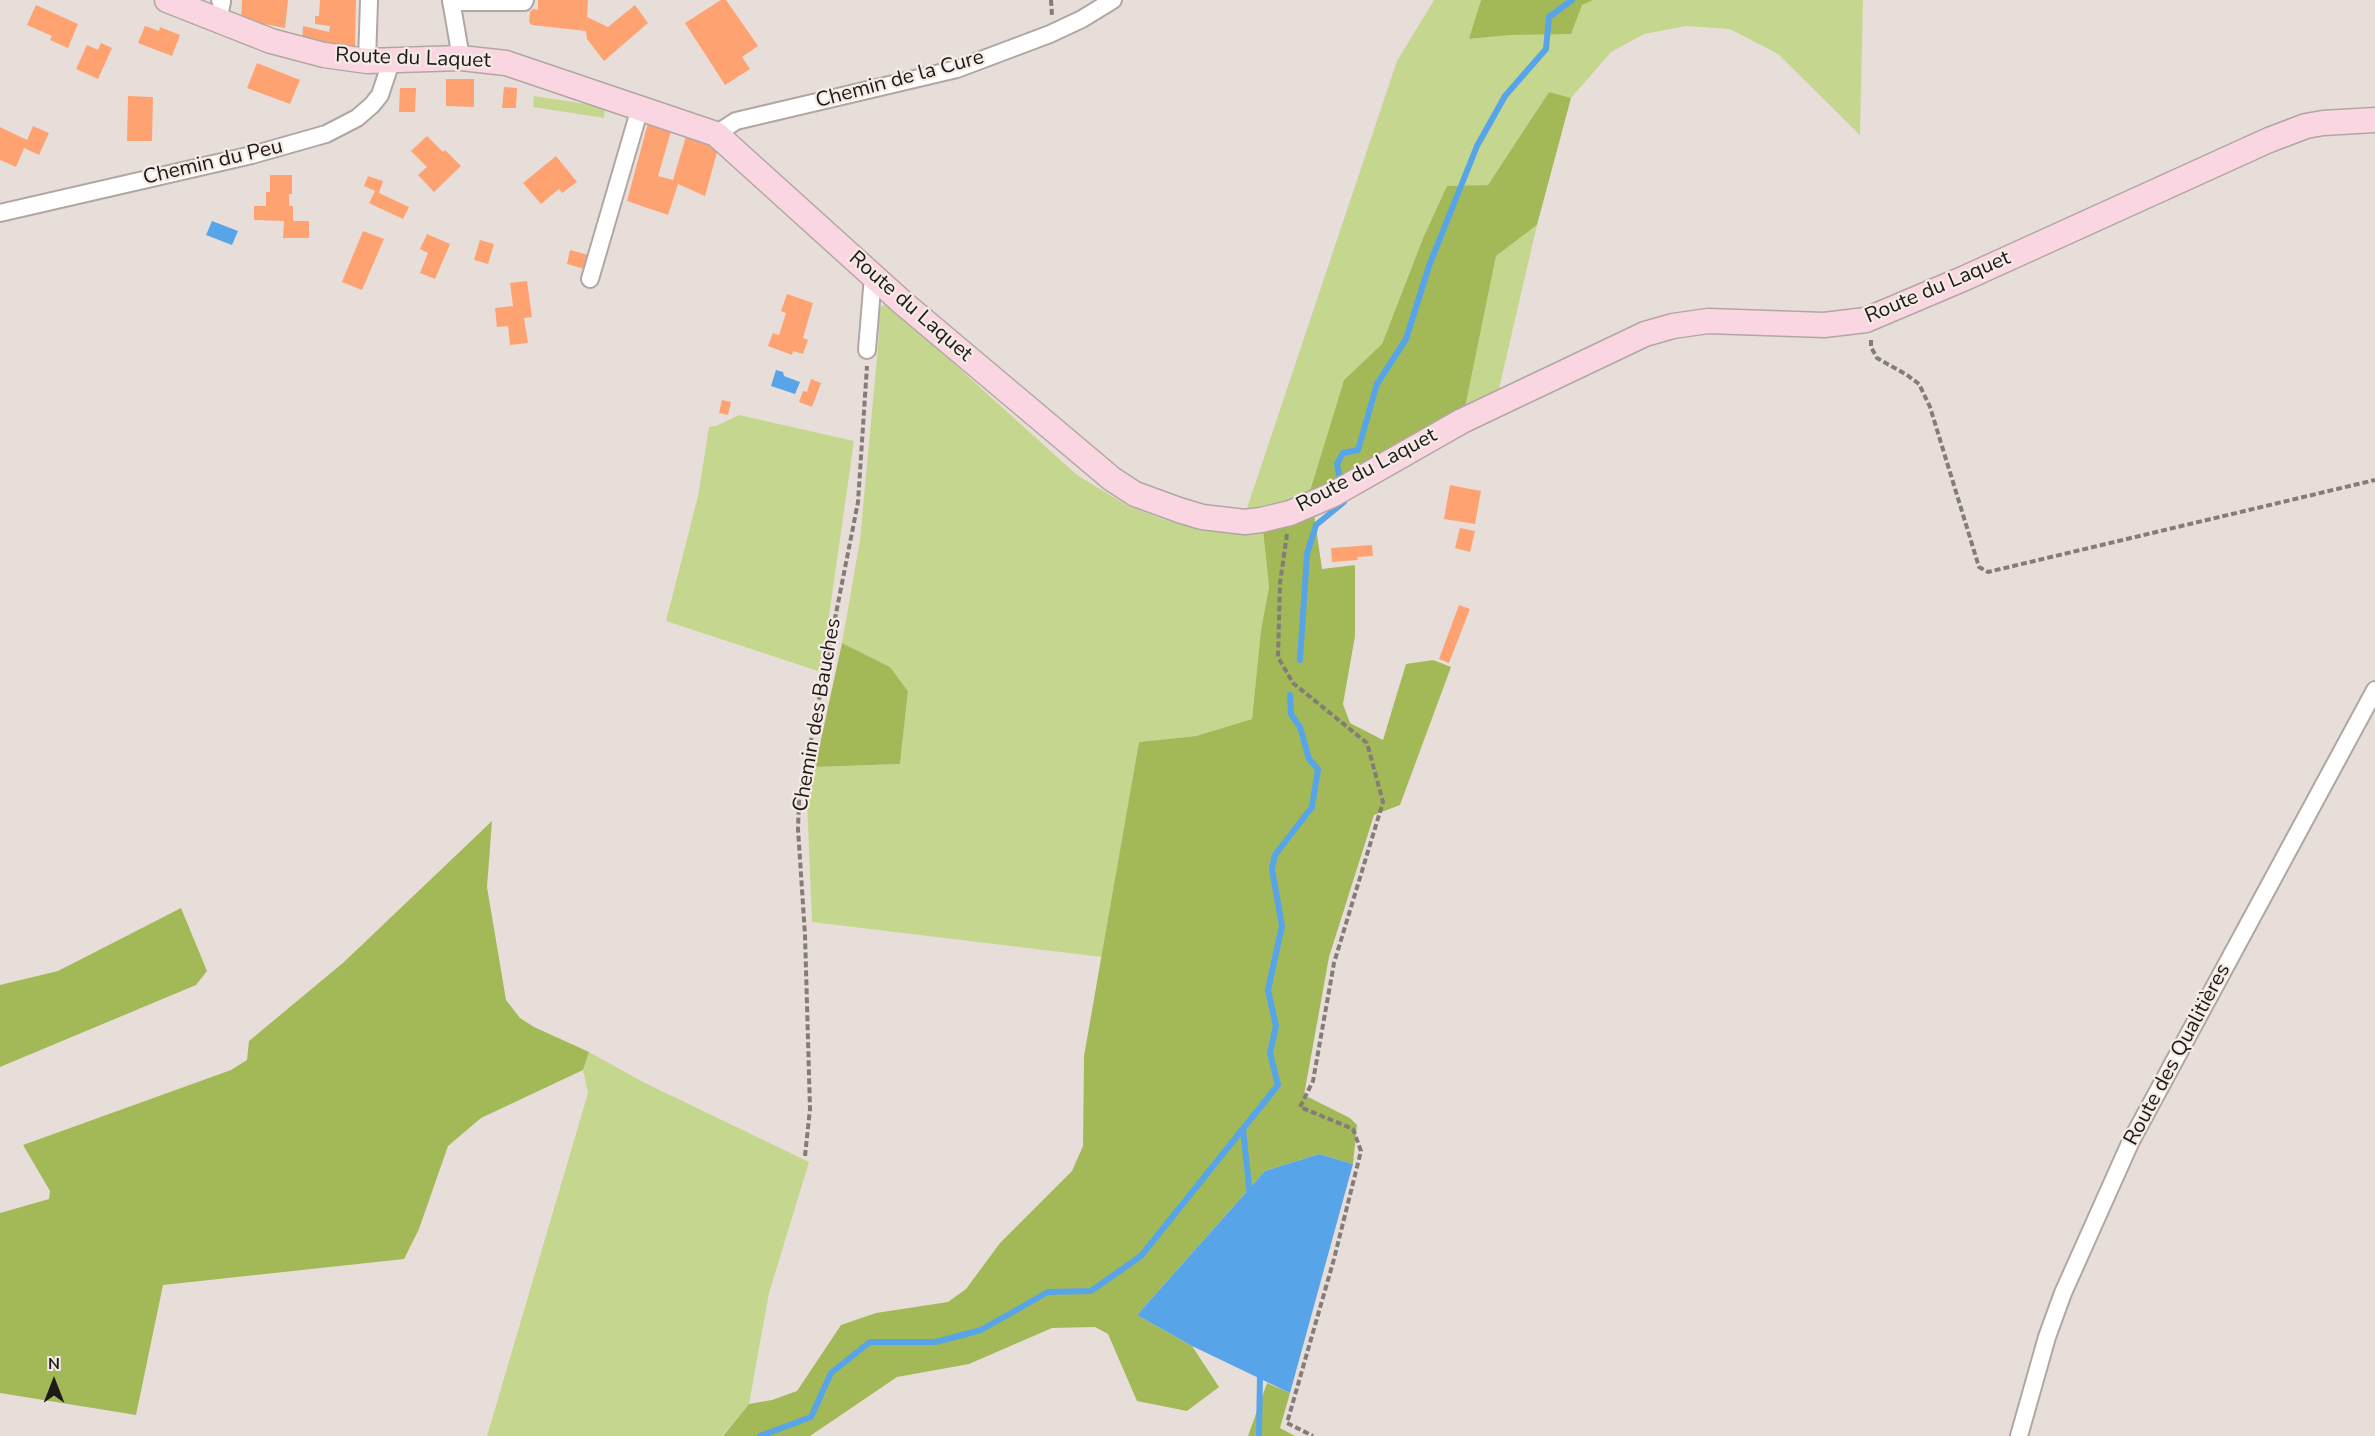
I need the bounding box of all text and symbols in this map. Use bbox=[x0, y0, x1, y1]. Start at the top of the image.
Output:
street label: Route du Laquet bbox=[335, 44, 491, 74]
street label: Chemin de la Cure bbox=[813, 45, 987, 115]
street label: Chemin du Peu bbox=[141, 135, 285, 191]
street label: Route du Laquet bbox=[843, 246, 977, 368]
street label: Route du Laquet bbox=[1861, 246, 2015, 330]
street label: Route du Laquet bbox=[1292, 423, 1442, 519]
street label: Chemin des Bauches bbox=[789, 616, 847, 814]
street label: Route des Qualitières bbox=[2119, 960, 2237, 1150]
north arrow bbox=[24, 1352, 84, 1412]
text: N bbox=[48, 1353, 60, 1375]

